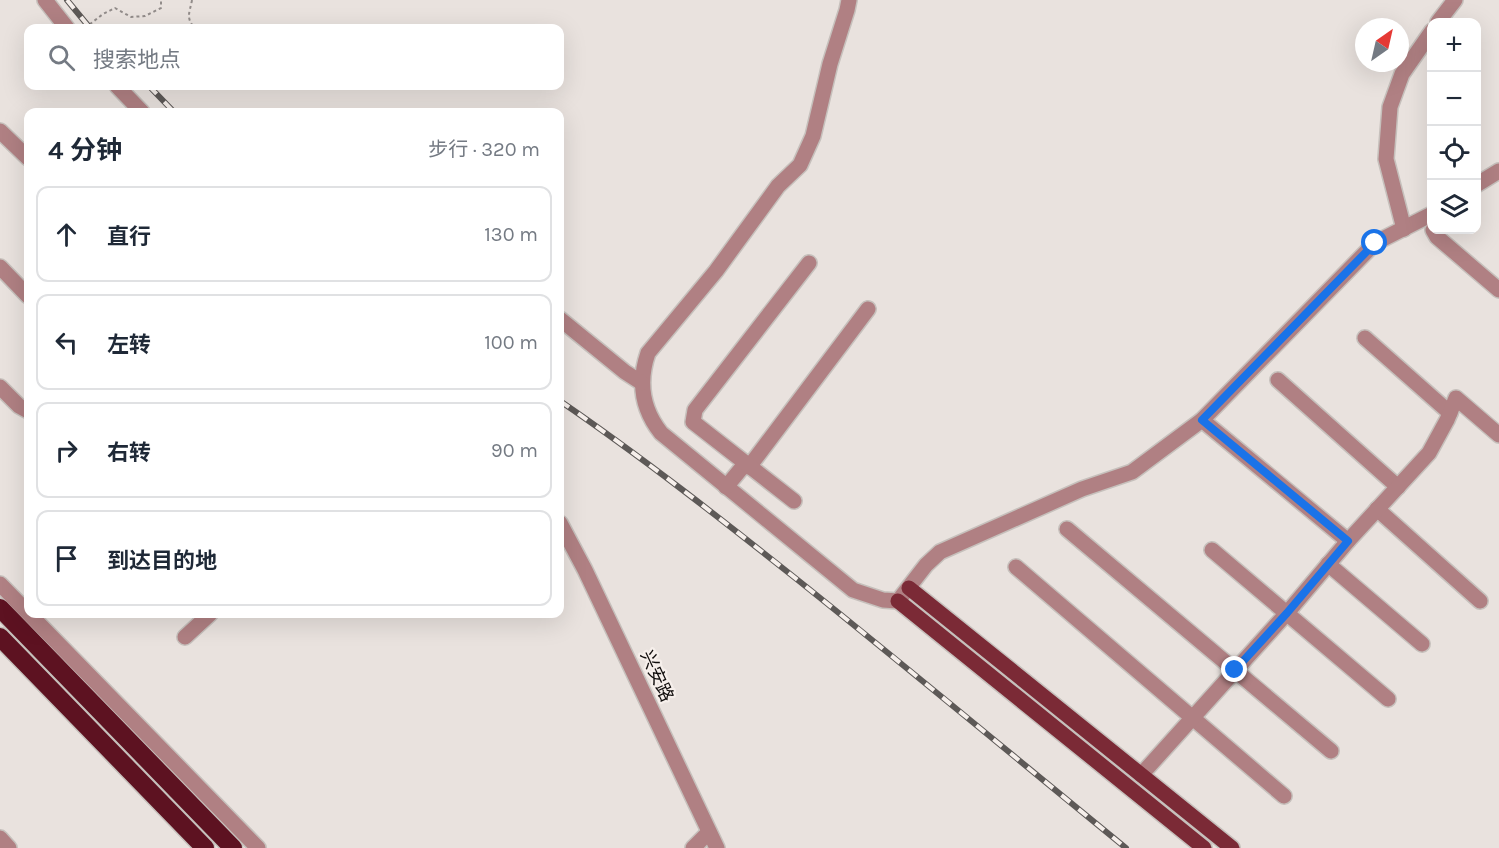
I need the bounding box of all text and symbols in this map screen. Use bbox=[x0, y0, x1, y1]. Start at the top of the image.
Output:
north arrow bbox=[1355, 18, 1409, 72]
map controls bbox=[1427, 18, 1481, 234]
button: + bbox=[1427, 18, 1481, 72]
search box bbox=[24, 24, 564, 90]
icon: search bbox=[45, 41, 78, 74]
text: 搜索地点 bbox=[93, 47, 181, 73]
button: − bbox=[1427, 72, 1481, 126]
button: locate bbox=[1427, 126, 1481, 180]
text: 4 分钟 bbox=[48, 135, 122, 166]
text: 步行 · 320 m bbox=[428, 138, 540, 161]
button: layers bbox=[1427, 180, 1481, 234]
icon: ahead bbox=[50, 218, 83, 251]
text: 130 m bbox=[484, 223, 538, 246]
text: 直行 bbox=[107, 224, 151, 250]
route start bbox=[1361, 229, 1387, 255]
icon: left bbox=[50, 326, 83, 359]
text: 100 m bbox=[484, 331, 538, 354]
text: 左转 bbox=[107, 332, 151, 358]
icon: right bbox=[50, 434, 83, 467]
text: 90 m bbox=[491, 439, 538, 462]
text: 右转 bbox=[107, 440, 151, 466]
icon: arrive bbox=[50, 542, 83, 575]
text: 到达目的地 bbox=[107, 548, 217, 574]
street label: 兴安路 bbox=[636, 647, 678, 705]
route end bbox=[1221, 656, 1247, 682]

